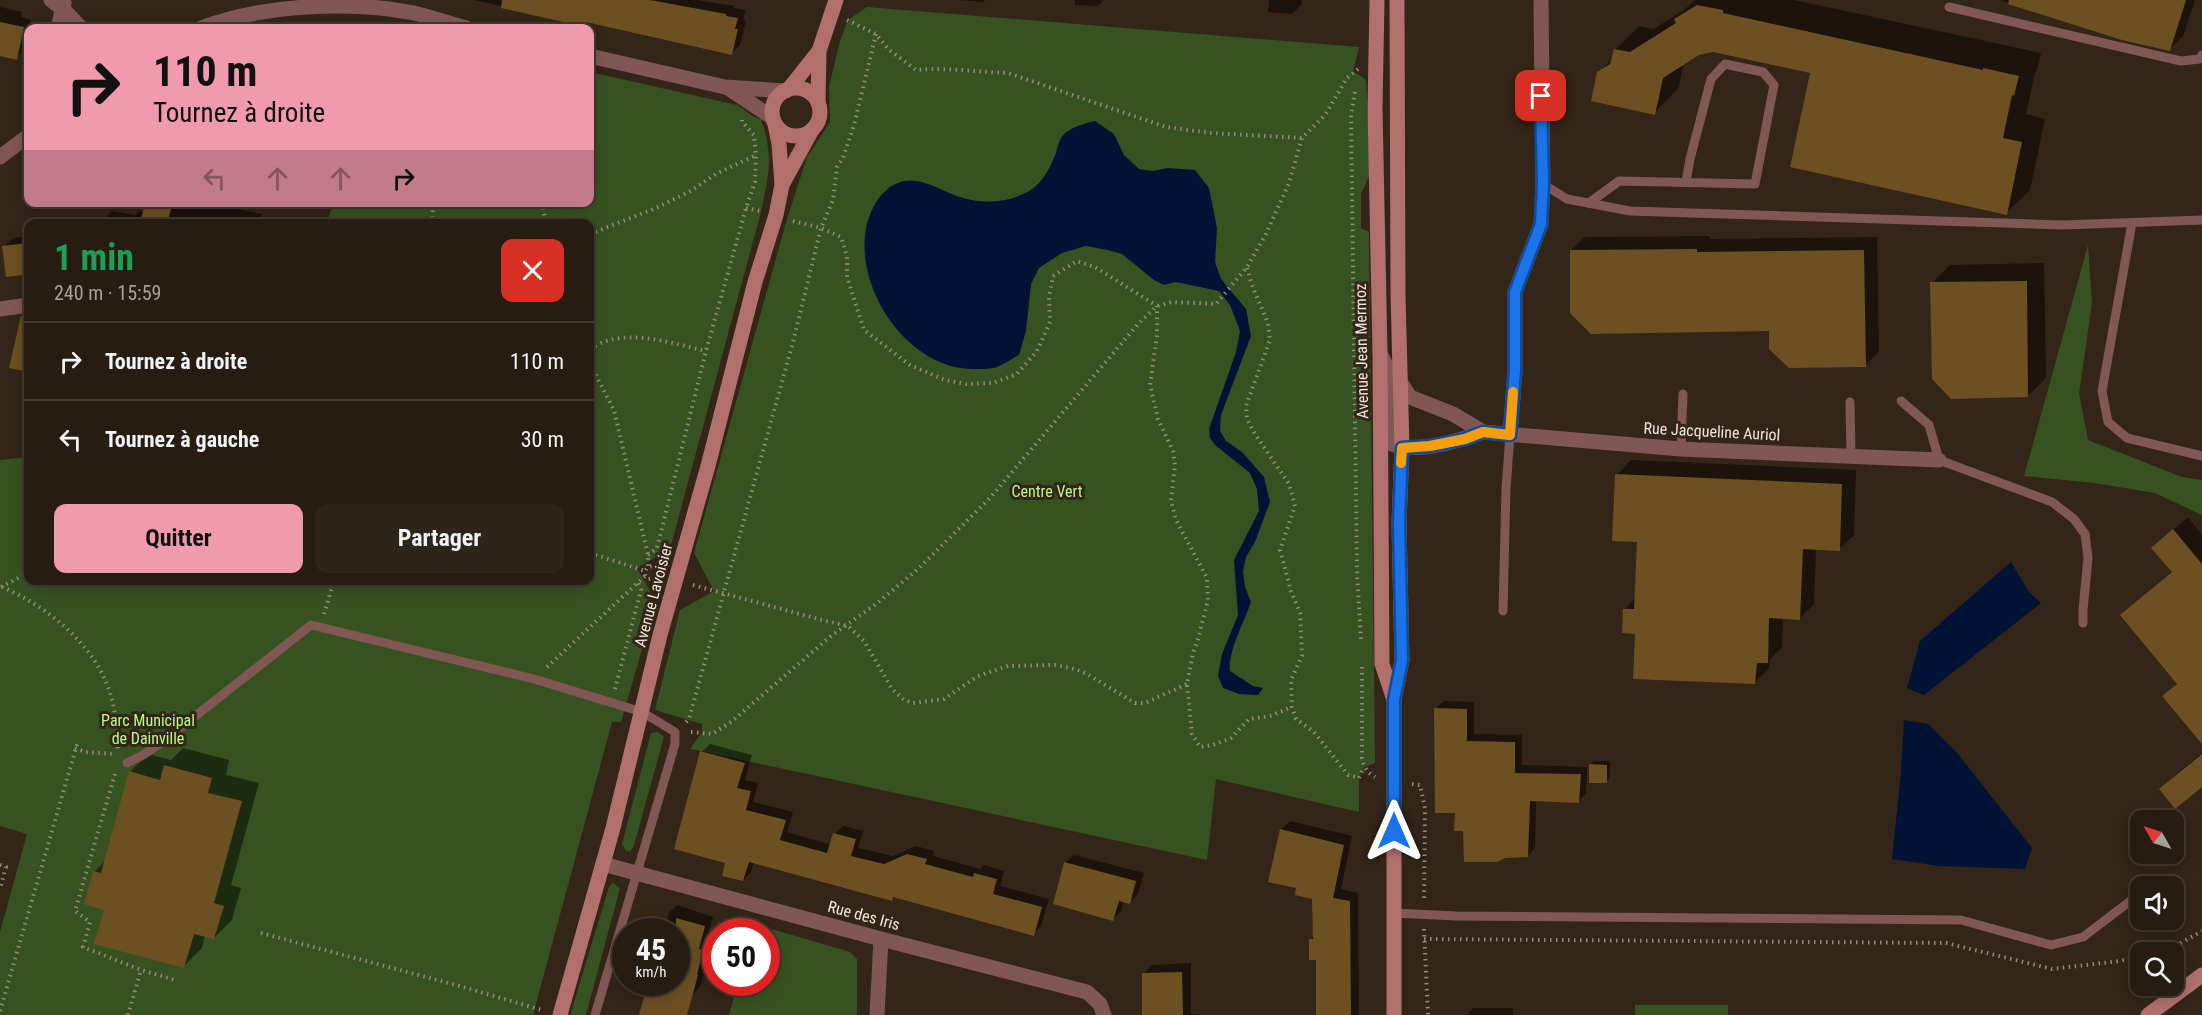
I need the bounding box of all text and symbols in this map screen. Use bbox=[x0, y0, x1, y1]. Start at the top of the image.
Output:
text: 110 m bbox=[153, 47, 258, 96]
icon: right bbox=[54, 48, 132, 126]
pin bbox=[1515, 70, 1566, 121]
icon: arrive bbox=[1524, 79, 1557, 112]
text: Tournez à droite bbox=[153, 97, 325, 129]
icon: left bbox=[198, 162, 231, 195]
icon: ahead bbox=[261, 162, 294, 195]
icon: ahead bbox=[324, 162, 357, 195]
icon: right bbox=[387, 162, 420, 195]
text: 1 min bbox=[54, 237, 134, 279]
button: close bbox=[501, 239, 564, 302]
text: 240 m · 15:59 bbox=[54, 281, 161, 305]
street label: Avenue Jean Mermoz bbox=[1351, 283, 1372, 419]
icon: right bbox=[54, 345, 87, 378]
text: Tournez à droite bbox=[105, 349, 247, 374]
text: 110 m bbox=[510, 349, 564, 374]
street label: Rue Jacqueline Auriol bbox=[1643, 418, 1781, 445]
icon: left bbox=[54, 423, 87, 456]
text: Tournez à gauche bbox=[105, 427, 259, 452]
text: 30 m bbox=[521, 427, 564, 452]
park label: Centre Vert bbox=[1011, 482, 1083, 501]
button: Quitter bbox=[54, 504, 303, 573]
button: Partager bbox=[315, 504, 564, 573]
street label: Avenue Lavoisier bbox=[631, 541, 676, 649]
park label: Parc Municipal de Dainville bbox=[101, 711, 195, 748]
position arrow bbox=[1362, 799, 1426, 863]
north arrow bbox=[2130, 810, 2184, 864]
map controls bbox=[2130, 810, 2184, 996]
button: sound bbox=[2130, 876, 2184, 930]
street label: Rue des Iris bbox=[826, 897, 902, 934]
speed limit sign: 50 bbox=[702, 918, 780, 996]
text: 45 bbox=[636, 932, 666, 967]
button: search bbox=[2130, 942, 2184, 996]
text: km/h bbox=[636, 963, 666, 981]

